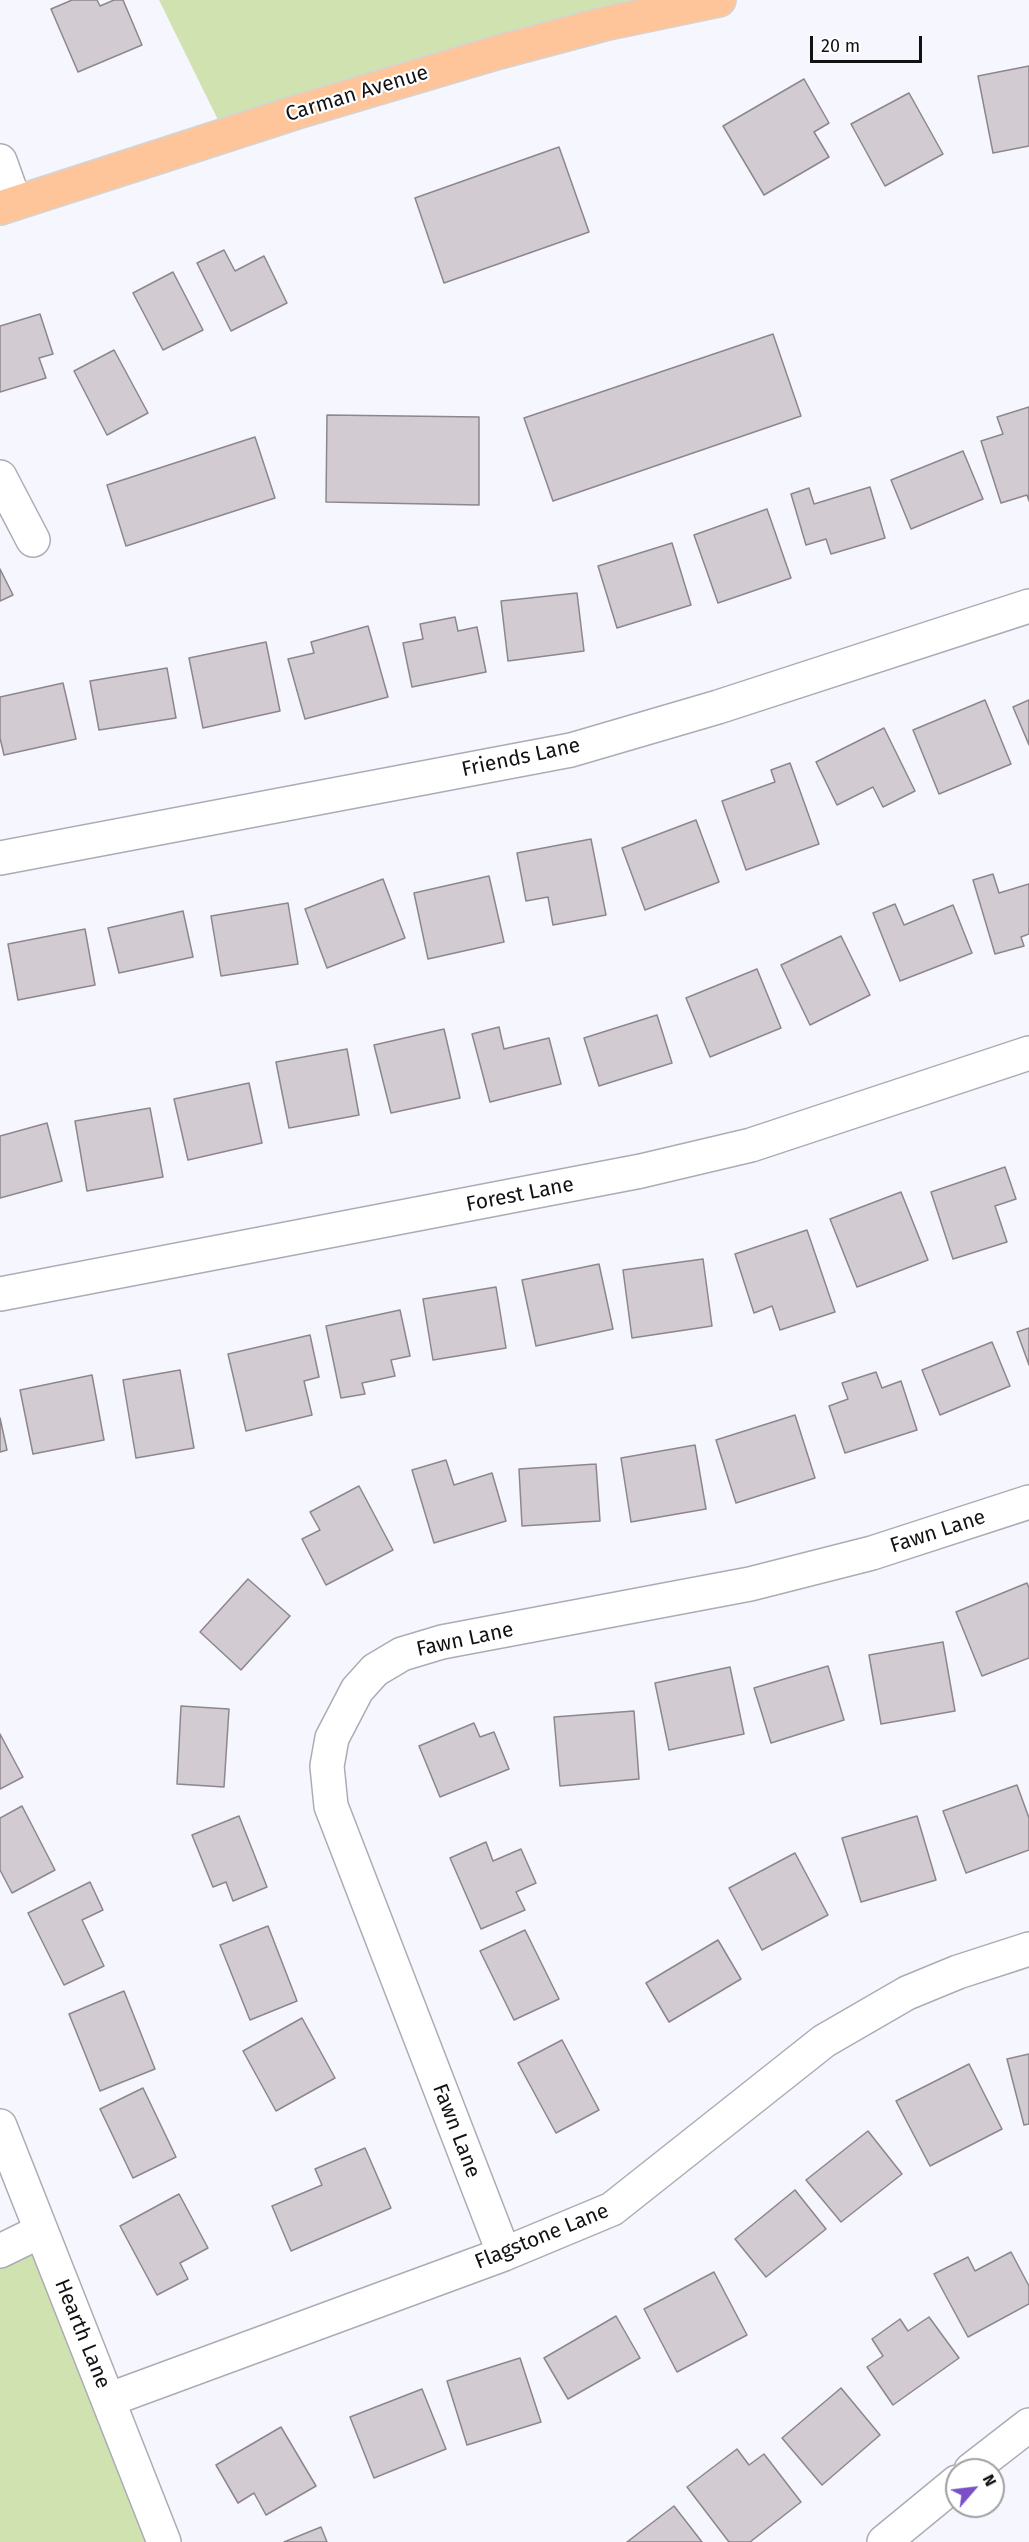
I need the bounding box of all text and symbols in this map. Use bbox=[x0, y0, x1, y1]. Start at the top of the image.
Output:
scale bar bbox=[813, 24, 926, 62]
text: 20 m bbox=[821, 35, 860, 57]
street label: Carman Avenue bbox=[283, 60, 431, 128]
street label: Friends Lane bbox=[459, 733, 583, 783]
street label: Forest Lane bbox=[464, 1172, 576, 1218]
street label: Fawn Lane bbox=[887, 1505, 989, 1559]
street label: Fawn Lane bbox=[414, 1617, 516, 1663]
street label: Fawn Lane bbox=[427, 2080, 485, 2182]
street label: Flagstone Lane bbox=[471, 2199, 613, 2275]
street label: Hearth Lane bbox=[49, 2276, 115, 2392]
north arrow bbox=[945, 2458, 1005, 2518]
text: N bbox=[979, 2471, 1000, 2489]

